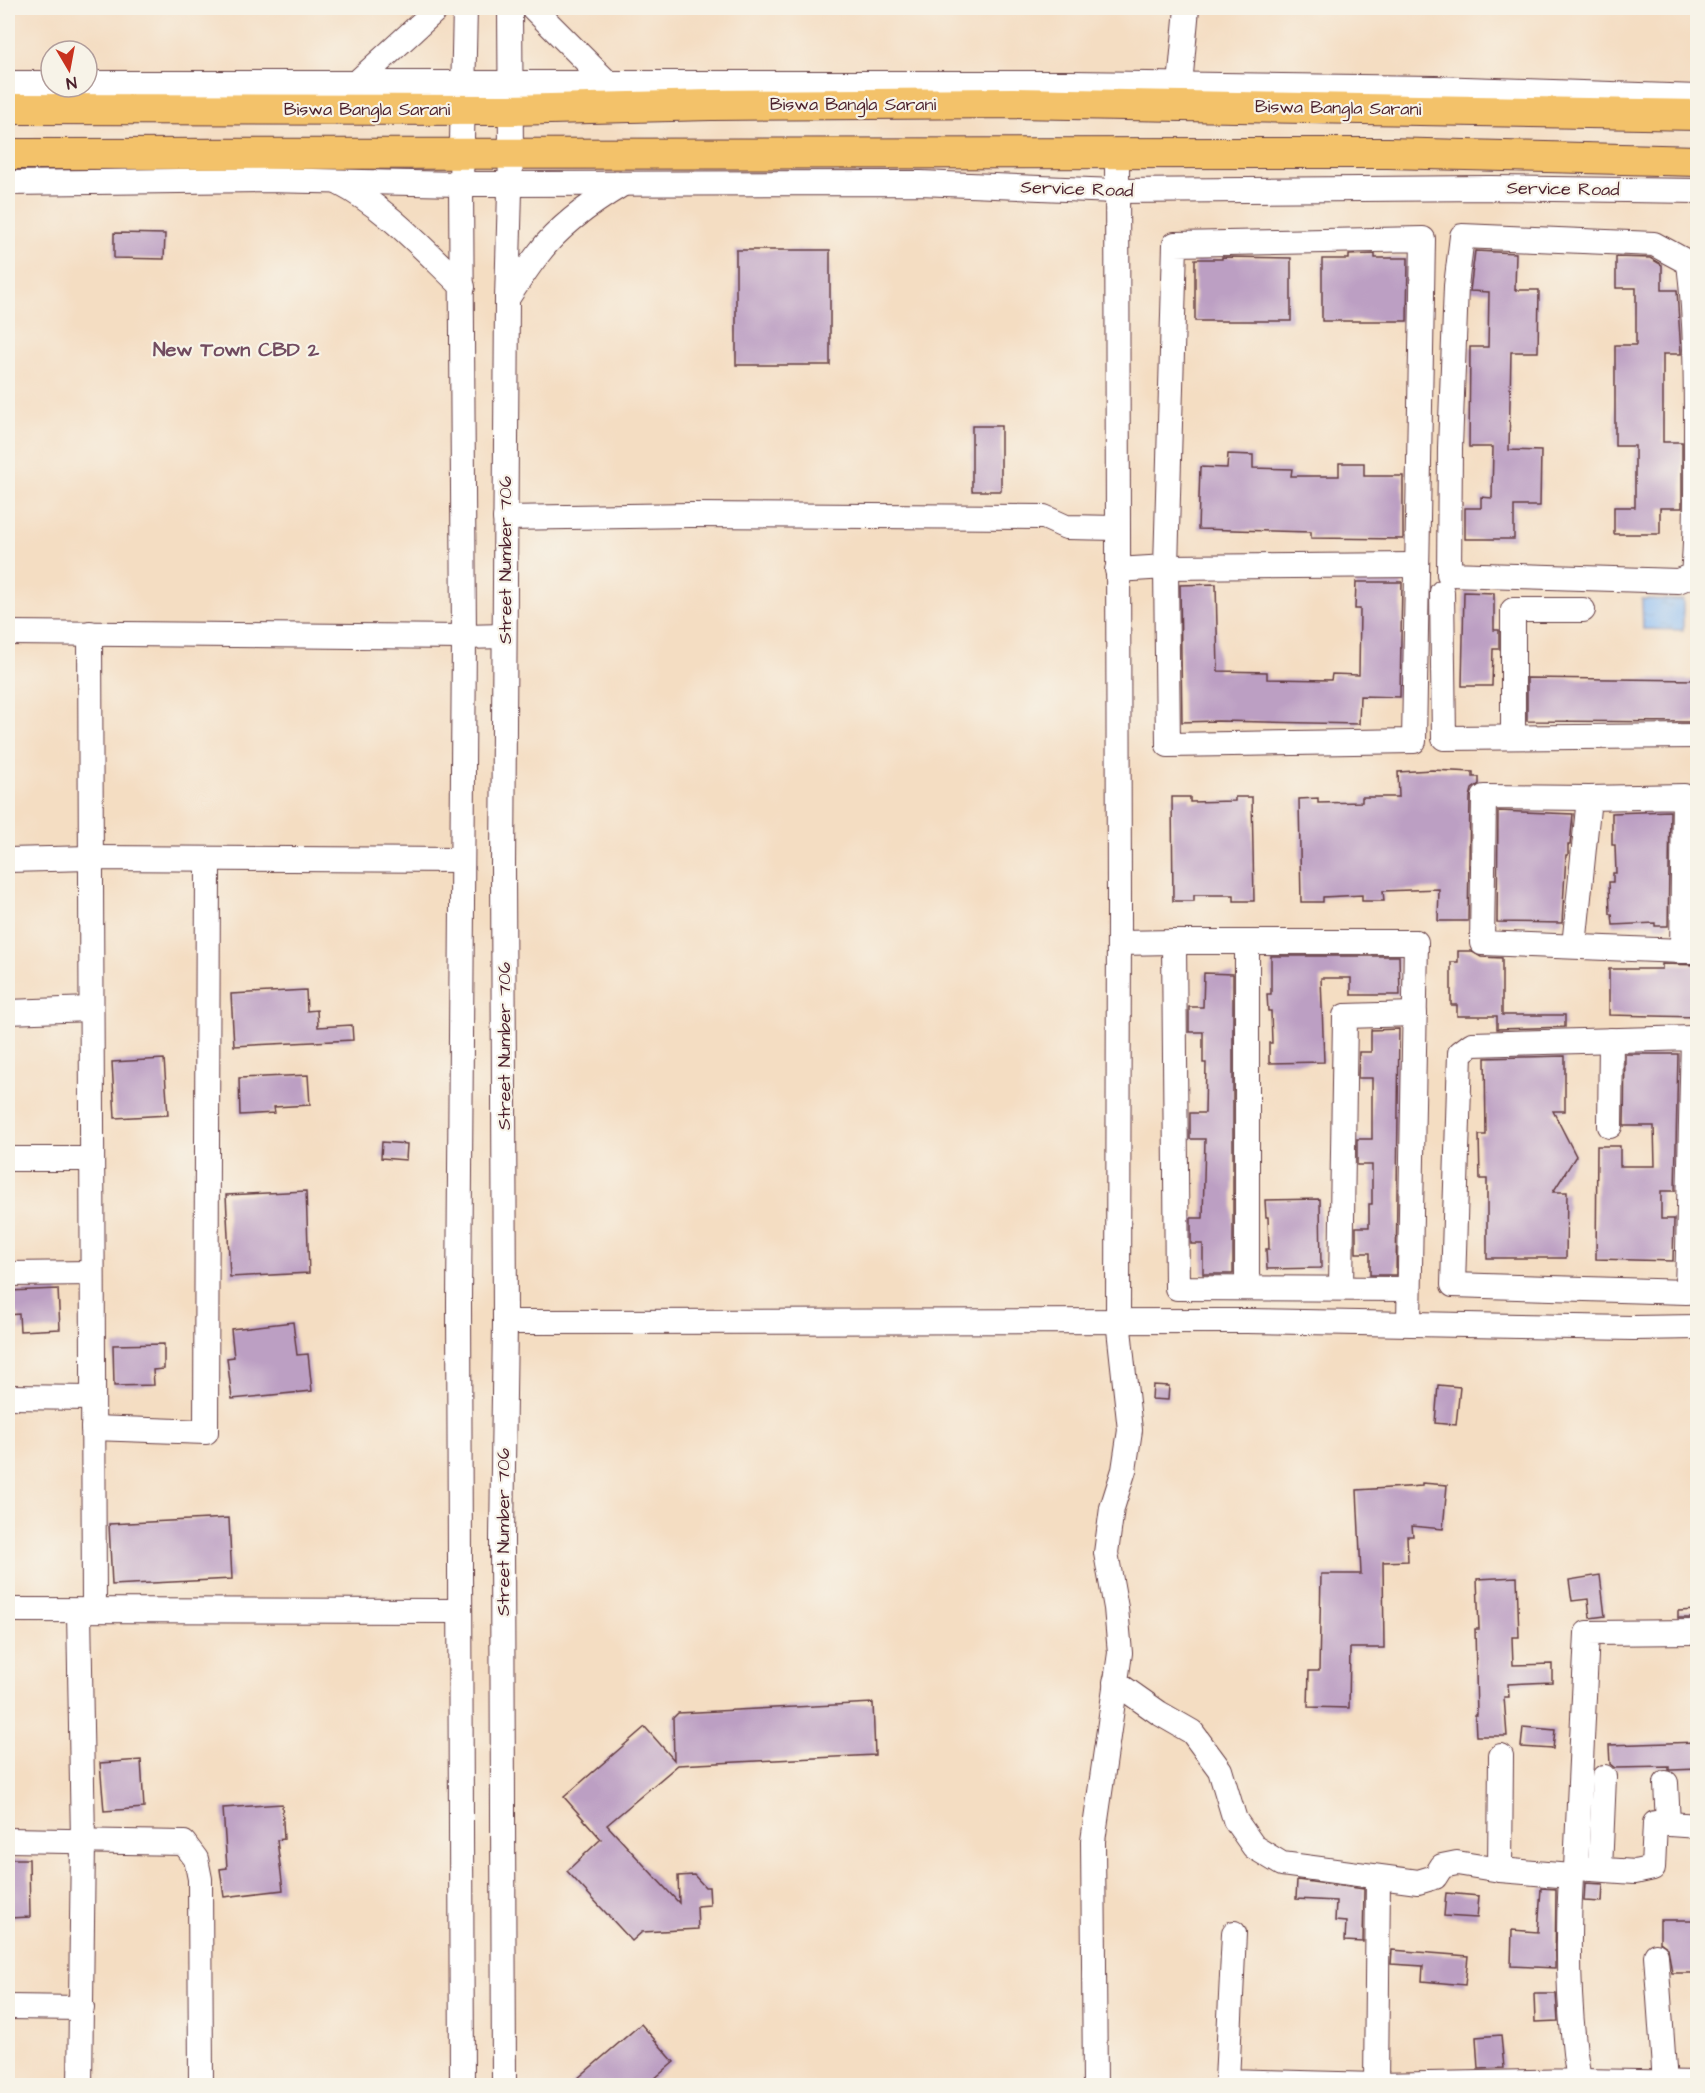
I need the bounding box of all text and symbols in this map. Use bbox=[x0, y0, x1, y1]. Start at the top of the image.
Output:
north arrow bbox=[39, 39, 99, 99]
text: N bbox=[65, 71, 78, 94]
street label: Biswa Bangla Sarani bbox=[770, 92, 936, 118]
street label: Biswa Bangla Sarani bbox=[1255, 94, 1422, 123]
street label: Biswa Bangla Sarani bbox=[284, 97, 450, 123]
street label: Service Road bbox=[1020, 175, 1134, 203]
street label: Service Road bbox=[1506, 176, 1620, 202]
district label: New Town CBD 2 bbox=[153, 336, 320, 364]
street label: Street Number 706 bbox=[493, 476, 518, 644]
street label: Street Number 706 bbox=[492, 962, 517, 1130]
street label: Street Number 706 bbox=[491, 1448, 516, 1616]

